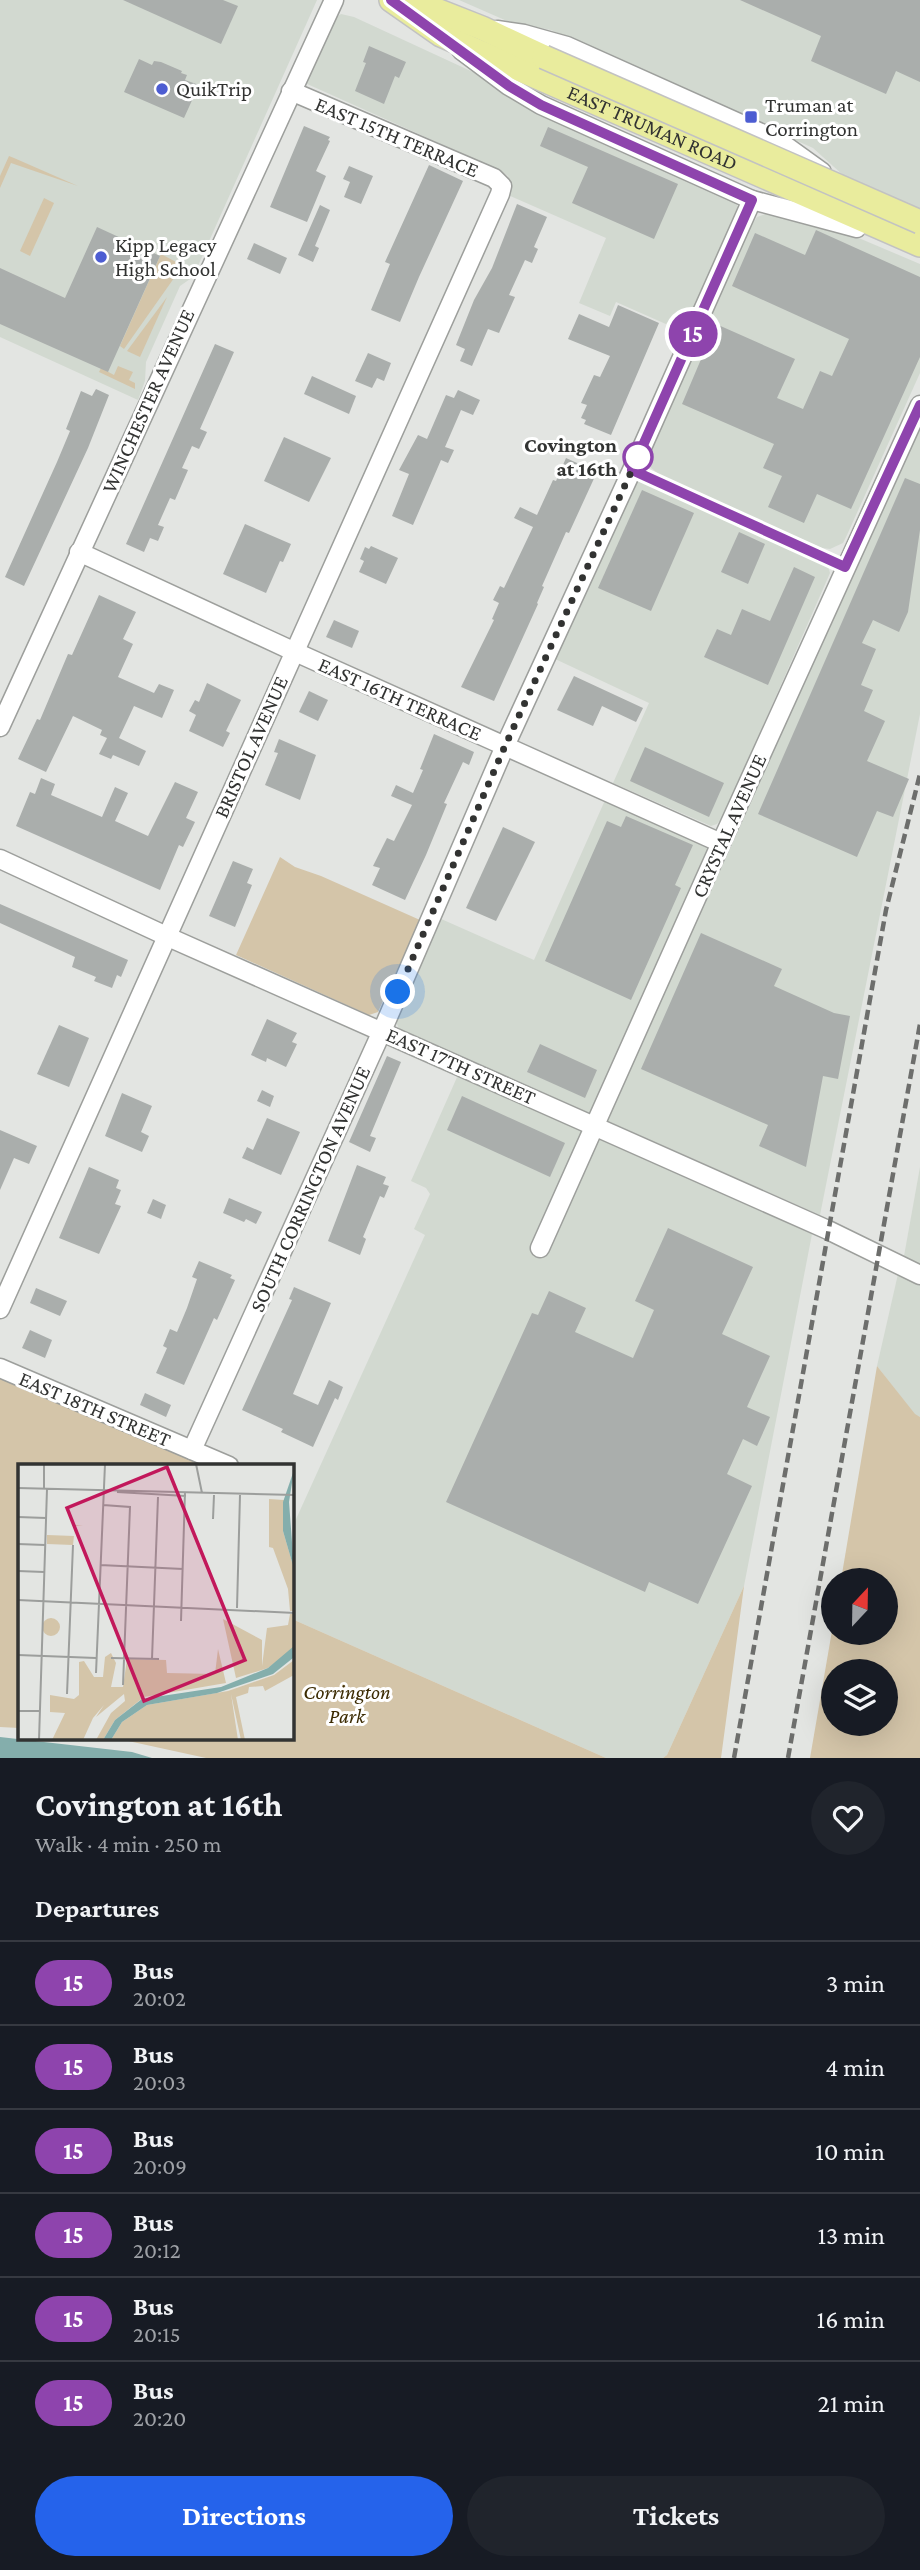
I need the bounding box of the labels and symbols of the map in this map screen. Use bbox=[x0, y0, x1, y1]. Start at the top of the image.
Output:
place label: QuikTrip bbox=[176, 77, 252, 101]
street label: EAST TRUMAN ROAD bbox=[564, 80, 741, 176]
marker: QuikTrip bbox=[154, 81, 170, 97]
street label: EAST 15TH TERRACE bbox=[312, 92, 482, 182]
place label: Truman at Corrington bbox=[765, 93, 858, 141]
marker: Truman at Corrington bbox=[743, 109, 759, 125]
place label: Kipp Legacy High School bbox=[115, 233, 217, 281]
marker: Kipp Legacy High School bbox=[93, 249, 109, 265]
street label: WINCHESTER AVENUE bbox=[97, 305, 199, 497]
line badge: 15 bbox=[662, 311, 724, 357]
place label: Covington at 16th bbox=[524, 433, 617, 481]
marker: Covington at 16th bbox=[623, 442, 653, 472]
street label: EAST 16TH TERRACE bbox=[315, 652, 485, 746]
street label: BRISTOL AVENUE bbox=[209, 672, 293, 822]
street label: CRYSTAL AVENUE bbox=[687, 750, 771, 902]
your location bbox=[380, 974, 415, 1009]
street label: EAST 17TH STREET bbox=[383, 1022, 540, 1110]
street label: SOUTH CORRINGTON AVENUE bbox=[245, 1062, 375, 1316]
street label: EAST 18TH STREET bbox=[16, 1366, 175, 1452]
inset map bbox=[18, 1464, 294, 1741]
north arrow bbox=[821, 1568, 898, 1645]
park label: Corrington Park bbox=[303, 1680, 391, 1728]

